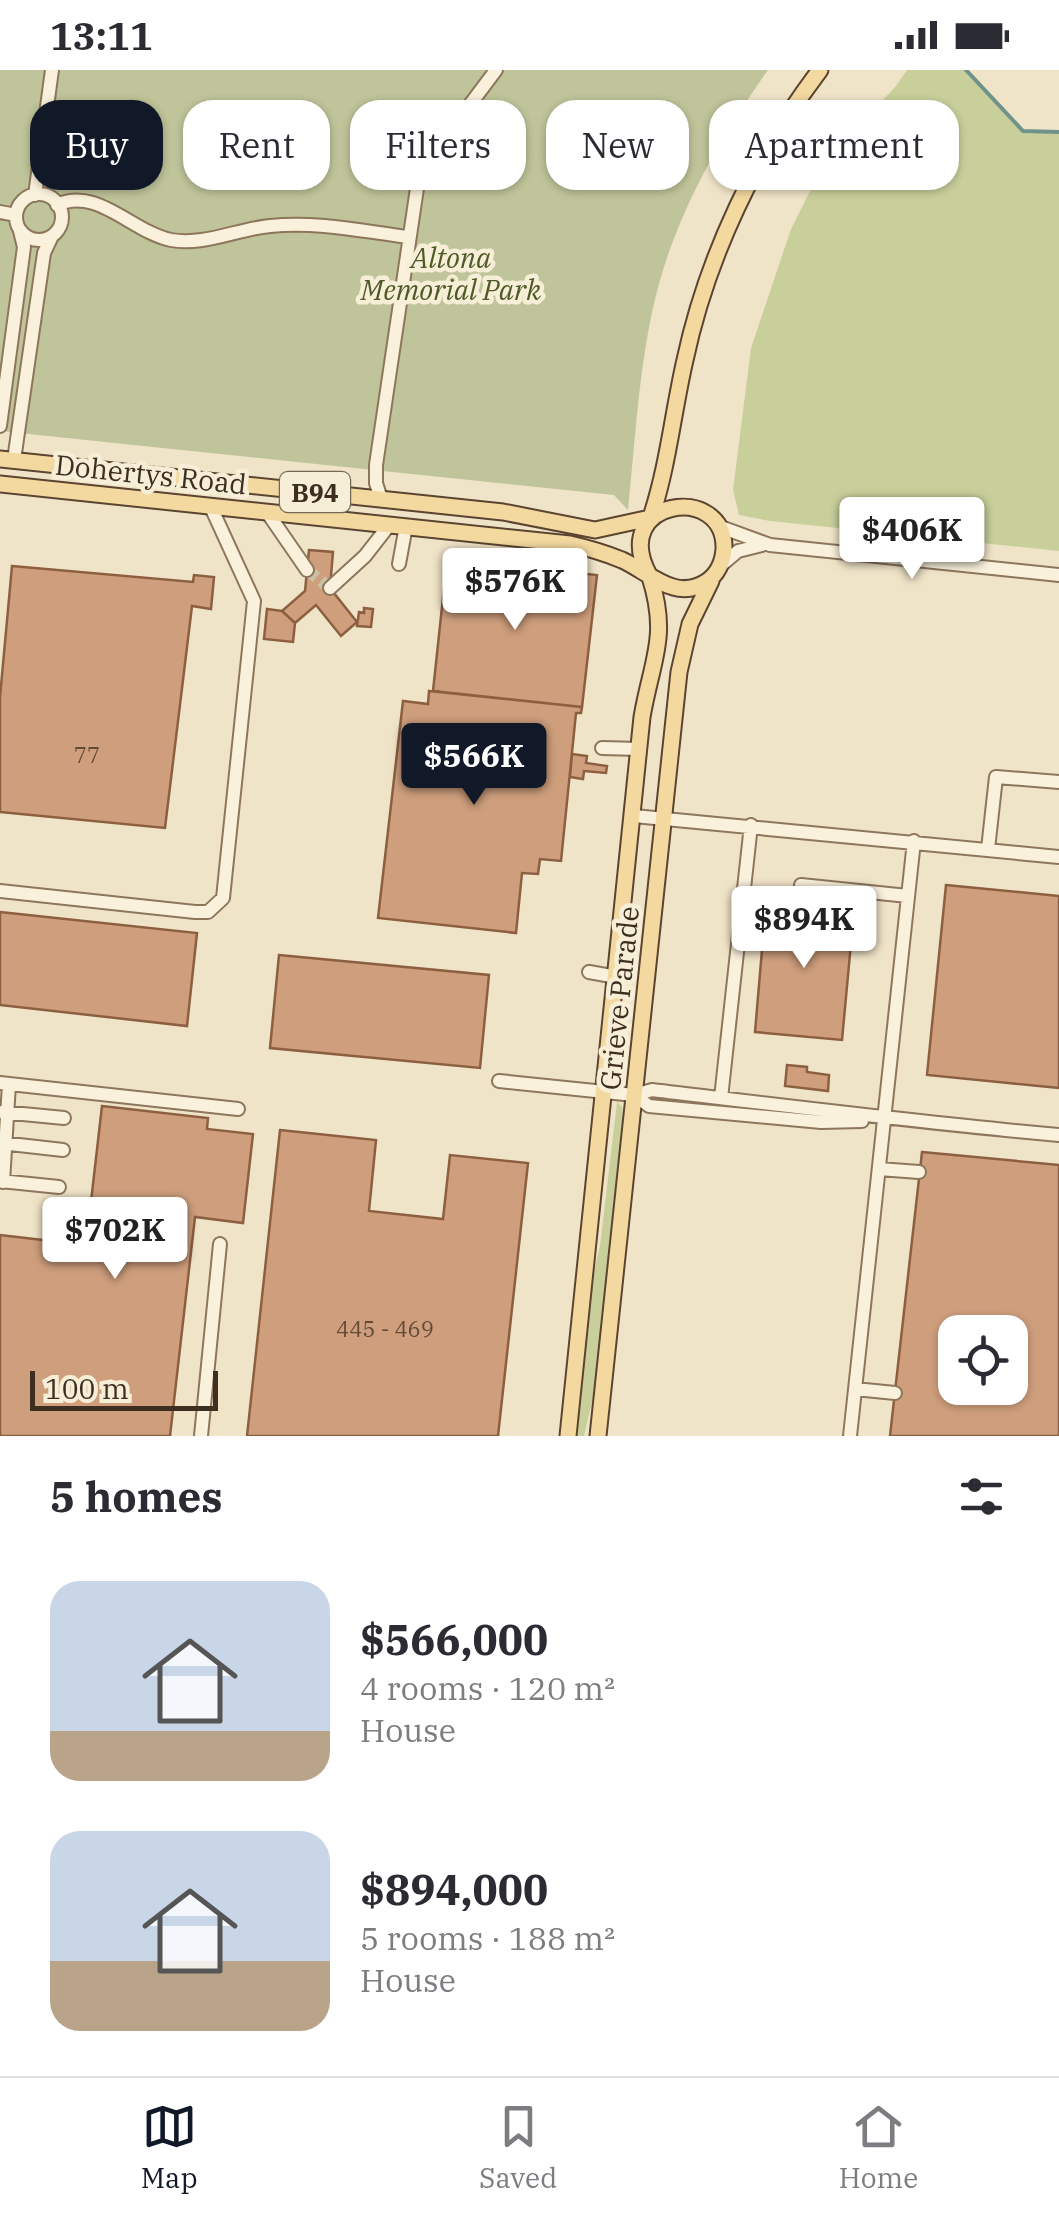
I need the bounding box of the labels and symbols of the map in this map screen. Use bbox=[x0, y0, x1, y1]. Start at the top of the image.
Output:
park label: Altona Memorial Park bbox=[360, 239, 541, 308]
street label: Dohertys Road bbox=[53, 446, 249, 502]
road number: B94 bbox=[280, 472, 350, 512]
pin: $406K bbox=[842, 497, 982, 582]
pin: $576K bbox=[445, 548, 585, 633]
pin: $566K bbox=[404, 723, 544, 808]
house number: 77 bbox=[74, 740, 100, 769]
pin: $894K bbox=[734, 886, 874, 971]
street label: Grieve Parade bbox=[591, 904, 647, 1092]
pin: $702K bbox=[45, 1197, 185, 1282]
house number: 445 - 469 bbox=[336, 1314, 434, 1343]
scale bar bbox=[30, 1366, 218, 1410]

